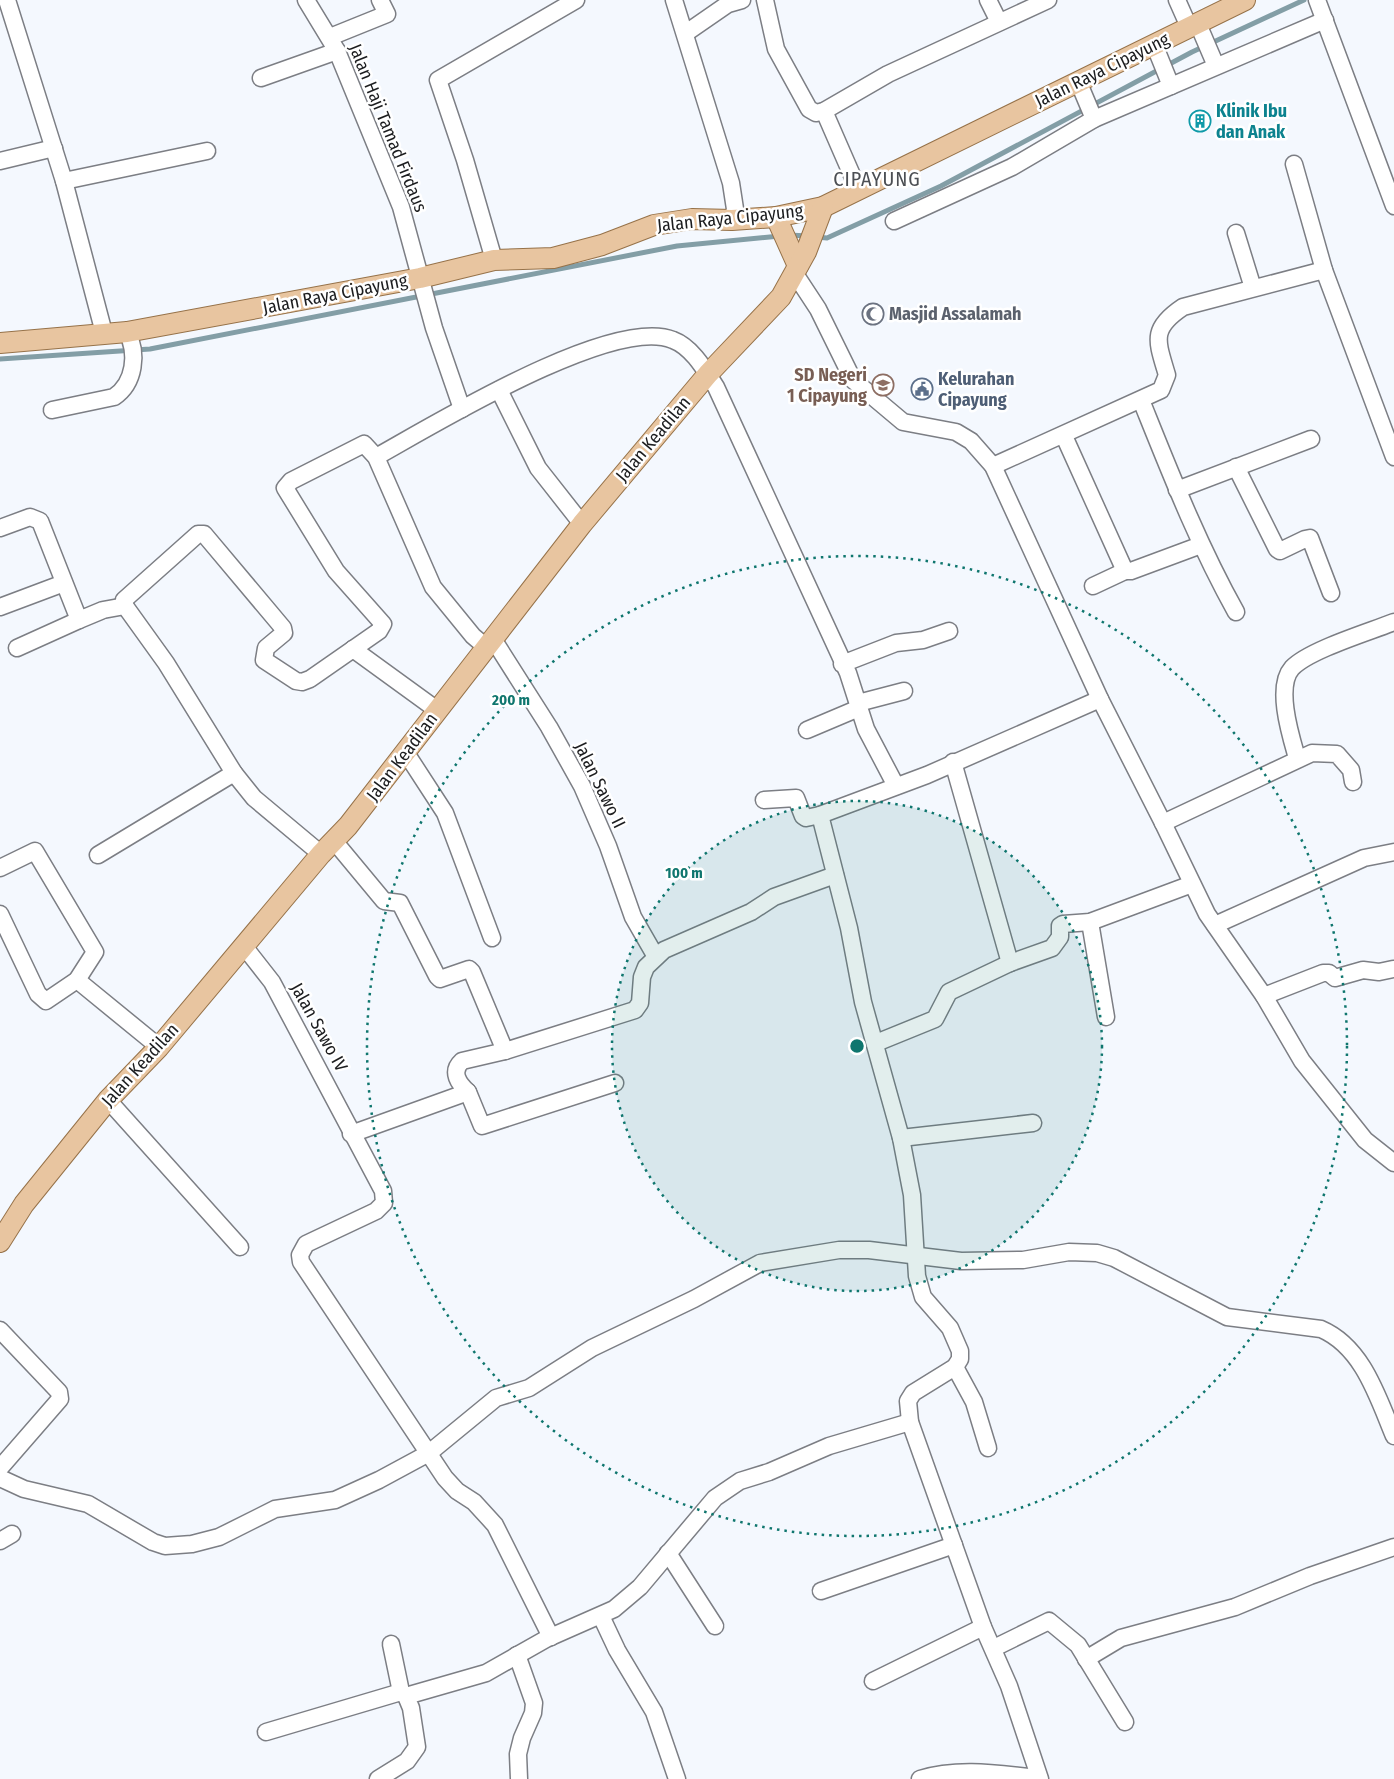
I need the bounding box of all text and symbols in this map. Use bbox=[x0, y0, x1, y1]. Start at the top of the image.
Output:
street label: Jalan Raya Cipayung bbox=[1031, 28, 1173, 112]
street label: Jalan Haji Tamad Firdaus bbox=[344, 41, 432, 216]
place label: Klinik Ibu dan Anak bbox=[1216, 100, 1287, 143]
building icon: Klinik Ibu dan Anak bbox=[1188, 109, 1212, 133]
district label: CIPAYUNG bbox=[833, 167, 921, 191]
street label: Jalan Raya Cipayung bbox=[656, 199, 805, 237]
street label: Jalan Raya Cipayung bbox=[261, 269, 410, 319]
mosque icon: Masjid Assalamah bbox=[861, 302, 885, 326]
place label: Masjid Assalamah bbox=[889, 303, 1022, 325]
place label: SD Negeri 1 Cipayung bbox=[787, 364, 867, 407]
place label: Kelurahan Cipayung bbox=[938, 368, 1014, 411]
school or university icon: SD Negeri 1 Cipayung bbox=[871, 373, 895, 397]
public building icon: Kelurahan Cipayung bbox=[910, 377, 934, 401]
street label: Jalan Keadilan bbox=[611, 392, 695, 486]
text: 200 m bbox=[491, 691, 530, 709]
street label: Jalan Keadilan bbox=[362, 709, 442, 805]
street label: Jalan Sawo II bbox=[570, 738, 630, 832]
text: 100 m bbox=[665, 864, 703, 882]
street label: Jalan Sawo IV bbox=[286, 979, 353, 1076]
street label: Jalan Keadilan bbox=[97, 1019, 183, 1111]
centre of rings bbox=[848, 1037, 866, 1055]

